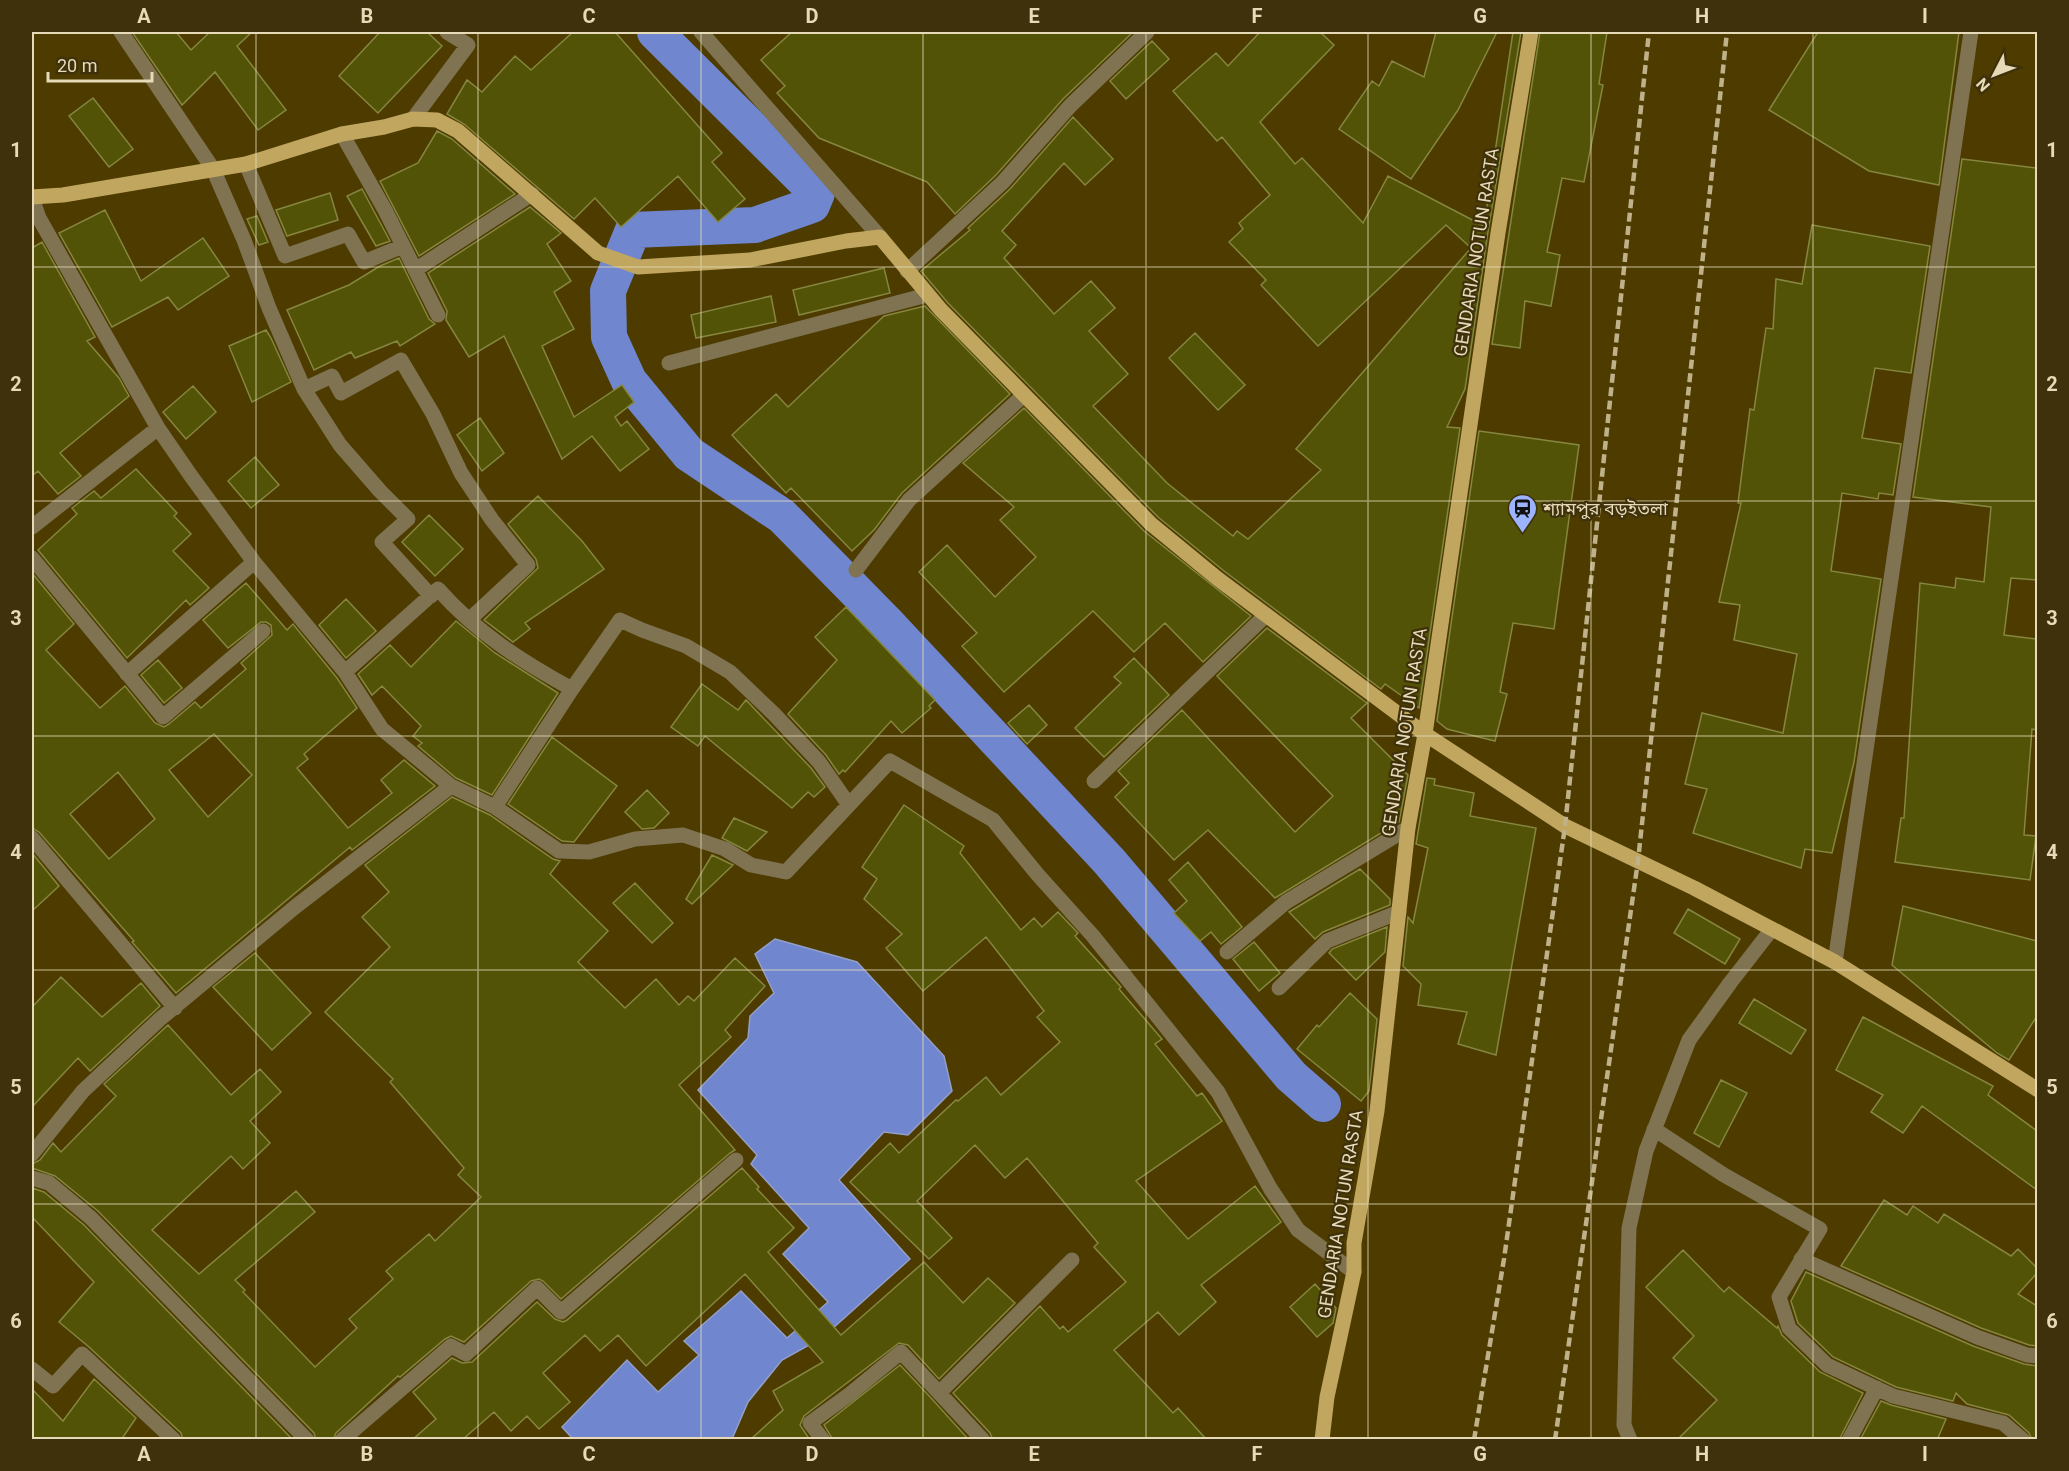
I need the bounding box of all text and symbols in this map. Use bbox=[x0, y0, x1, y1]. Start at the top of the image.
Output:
text: A bbox=[137, 4, 151, 28]
text: B bbox=[361, 4, 373, 28]
text: C bbox=[582, 4, 596, 28]
text: D bbox=[806, 4, 819, 28]
text: E bbox=[1028, 4, 1040, 28]
text: F bbox=[1252, 4, 1263, 28]
text: G bbox=[1473, 4, 1487, 28]
text: H bbox=[1695, 4, 1709, 28]
text: I bbox=[1922, 4, 1928, 28]
scale bar bbox=[48, 45, 152, 83]
north arrow bbox=[1964, 45, 2024, 105]
text: 20 m bbox=[57, 55, 97, 76]
text: N bbox=[1972, 74, 1994, 95]
text: 1 bbox=[10, 138, 22, 162]
text: 1 bbox=[2046, 138, 2058, 162]
street label: GENDARIA NOTUN RASTA bbox=[1449, 146, 1503, 358]
text: 2 bbox=[10, 372, 22, 396]
text: 2 bbox=[2046, 372, 2058, 396]
station icon: শ্যামপুর বড়ইতলা bbox=[1506, 492, 1538, 534]
place label: শ্যামপুর বড়ইতলা bbox=[1542, 498, 1668, 520]
text: 3 bbox=[10, 606, 22, 630]
text: 3 bbox=[2046, 606, 2058, 630]
street label: GENDARIA NOTUN RASTA bbox=[1377, 626, 1431, 838]
text: 4 bbox=[10, 840, 22, 864]
text: 4 bbox=[2046, 840, 2058, 864]
text: 5 bbox=[10, 1075, 22, 1099]
text: 5 bbox=[2046, 1075, 2058, 1099]
street label: GENDARIA NOTUN RASTA bbox=[1313, 1108, 1367, 1320]
text: 6 bbox=[10, 1309, 22, 1333]
text: 6 bbox=[2046, 1309, 2058, 1333]
text: A bbox=[137, 1442, 151, 1466]
text: B bbox=[361, 1442, 373, 1466]
text: C bbox=[582, 1442, 596, 1466]
text: D bbox=[806, 1442, 819, 1466]
text: E bbox=[1028, 1442, 1040, 1466]
text: F bbox=[1252, 1442, 1263, 1466]
text: G bbox=[1473, 1442, 1487, 1466]
text: H bbox=[1695, 1442, 1709, 1466]
text: I bbox=[1922, 1442, 1928, 1466]

